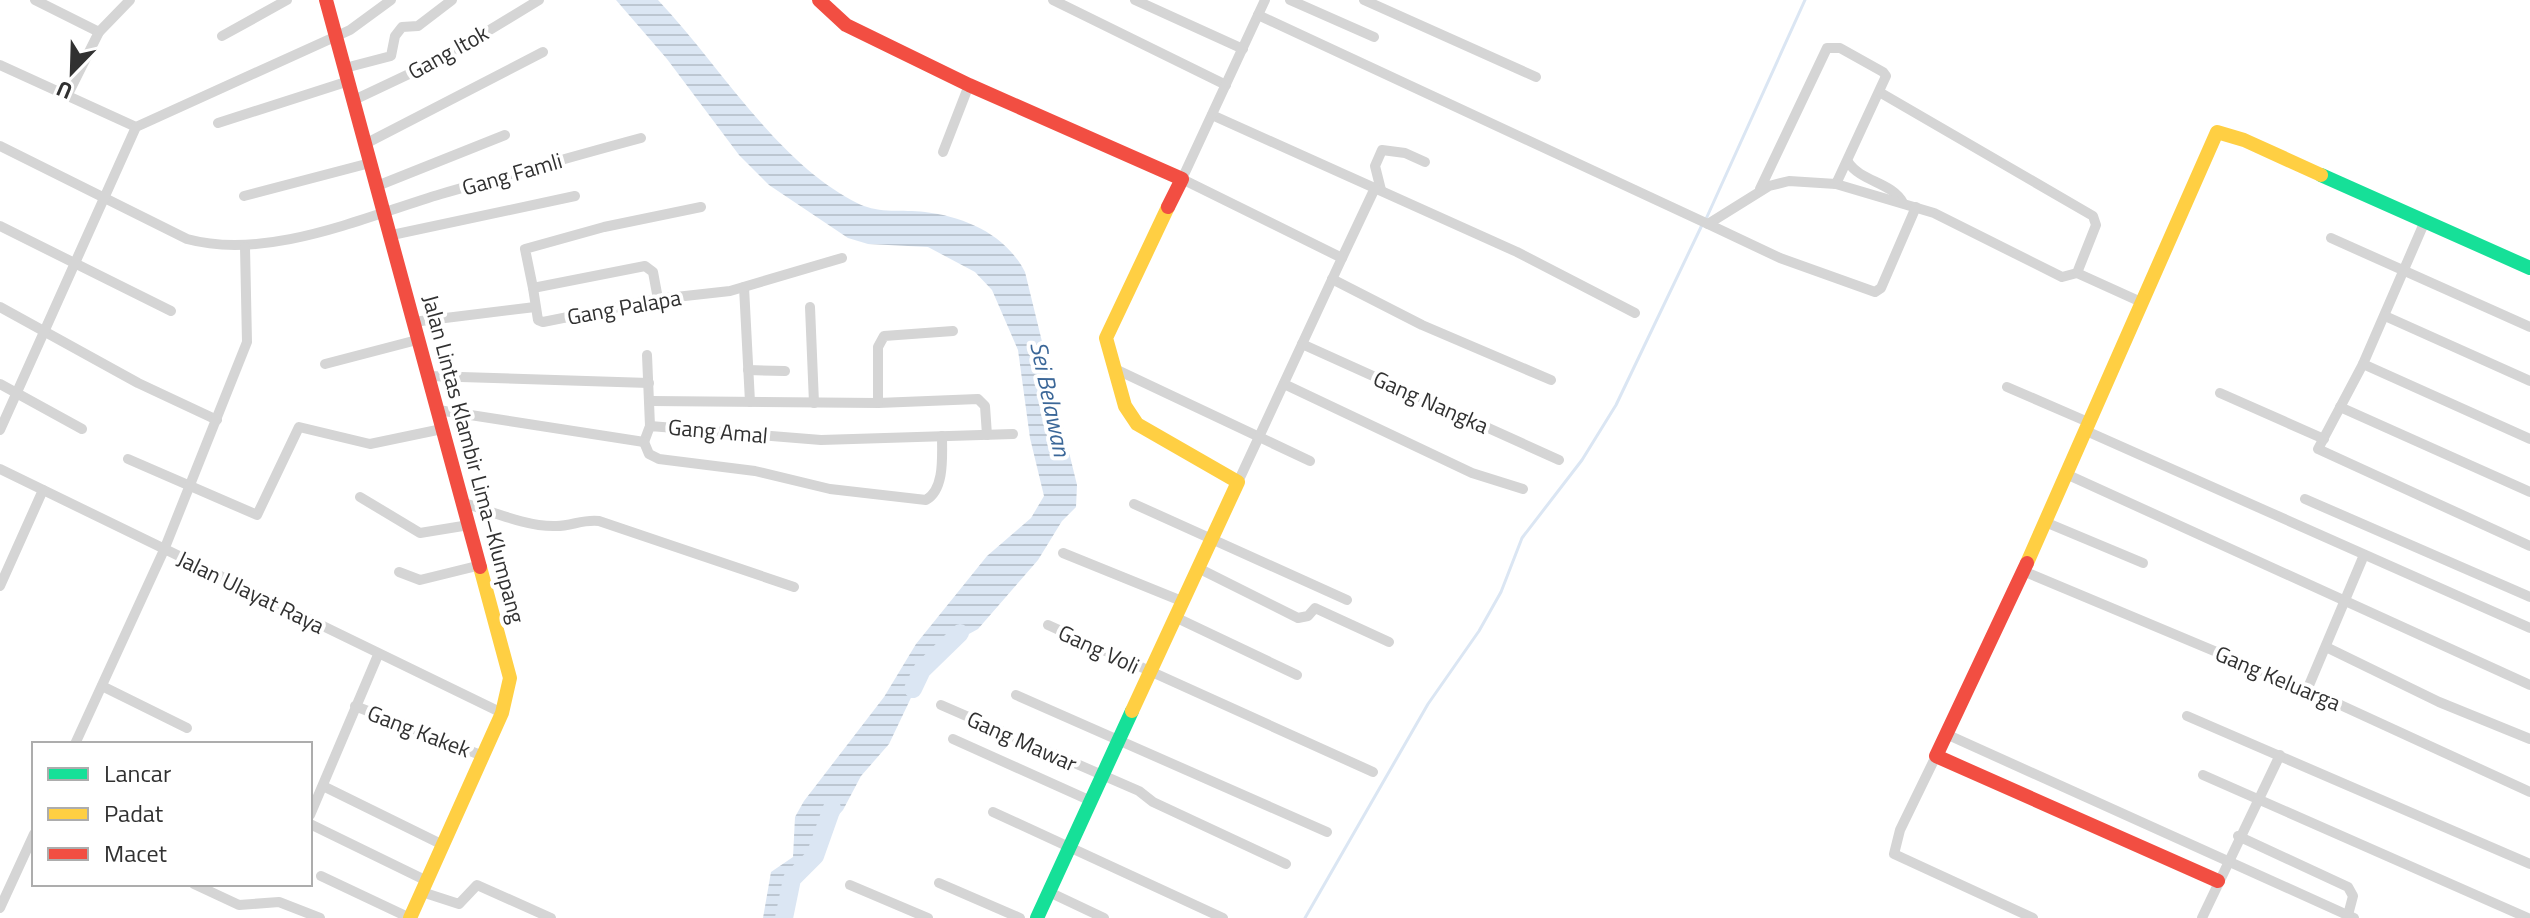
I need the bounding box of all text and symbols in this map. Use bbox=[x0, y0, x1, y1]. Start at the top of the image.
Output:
street label: Gang Itok bbox=[401, 16, 495, 88]
north arrow bbox=[32, 32, 112, 112]
text: U bbox=[51, 72, 77, 109]
street label: Gang Famli bbox=[458, 144, 566, 204]
street label: Gang Palapa bbox=[564, 280, 684, 334]
street label: Jalan Lintas Klambir Lima–Klumpang bbox=[414, 291, 534, 627]
water label: Sei Belawan bbox=[1021, 338, 1081, 461]
street label: Gang Nangka bbox=[1368, 361, 1494, 443]
street label: Gang Amal bbox=[667, 410, 769, 452]
street label: Jalan Ulayat Raya bbox=[172, 542, 330, 642]
street label: Gang Voli bbox=[1053, 615, 1145, 683]
street label: Gang Keluarga bbox=[2210, 636, 2346, 720]
street label: Gang Kakek bbox=[363, 696, 476, 766]
street label: Gang Mawar bbox=[961, 702, 1083, 781]
legend bbox=[32, 742, 312, 886]
text: Lancar bbox=[104, 755, 171, 791]
text: Padat bbox=[104, 795, 164, 831]
text: Macet bbox=[104, 835, 168, 871]

